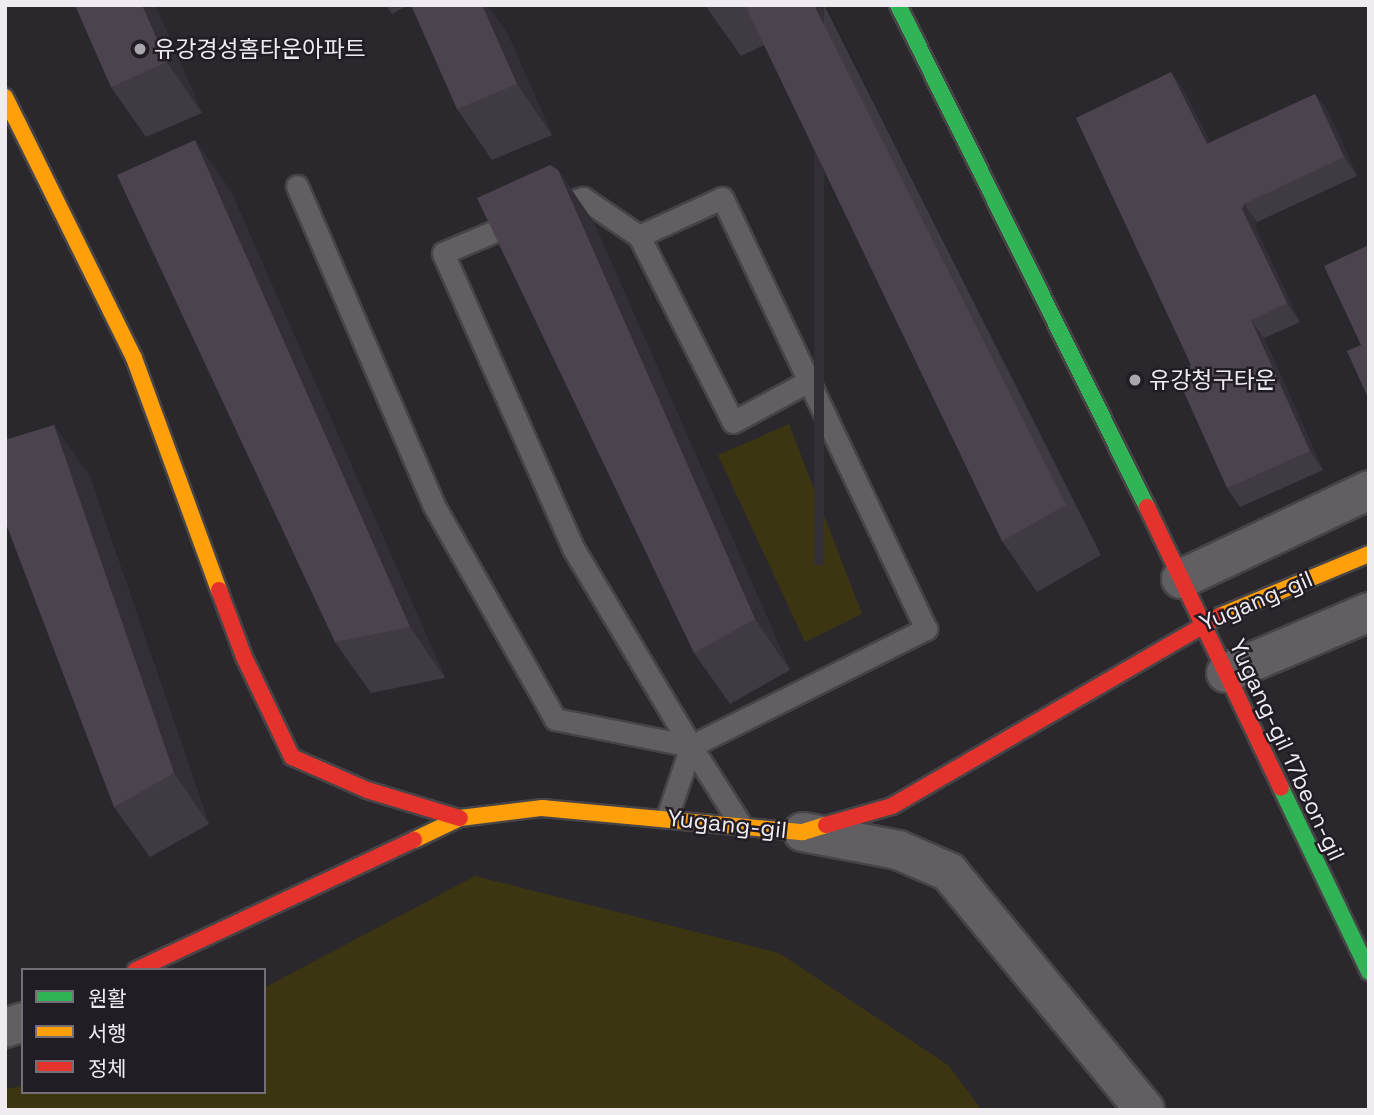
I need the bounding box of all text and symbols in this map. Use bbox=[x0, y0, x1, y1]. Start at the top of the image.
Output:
place label: 유강경성홈타운아파트 bbox=[154, 35, 366, 63]
marker: 유강경성홈타운아파트 bbox=[132, 41, 148, 57]
place label: 유강청구타운 bbox=[1149, 366, 1276, 394]
marker: 유강청구타운 bbox=[1127, 372, 1143, 388]
street label: Yugang-gil bbox=[1195, 565, 1317, 637]
street label: Yugang-gil 17beon-gil bbox=[1223, 635, 1351, 865]
street label: Yugang-gil bbox=[666, 804, 788, 844]
legend bbox=[21, 968, 266, 1094]
text: 원활 bbox=[88, 985, 127, 1012]
text: 서행 bbox=[88, 1020, 127, 1047]
text: 정체 bbox=[88, 1055, 127, 1082]

